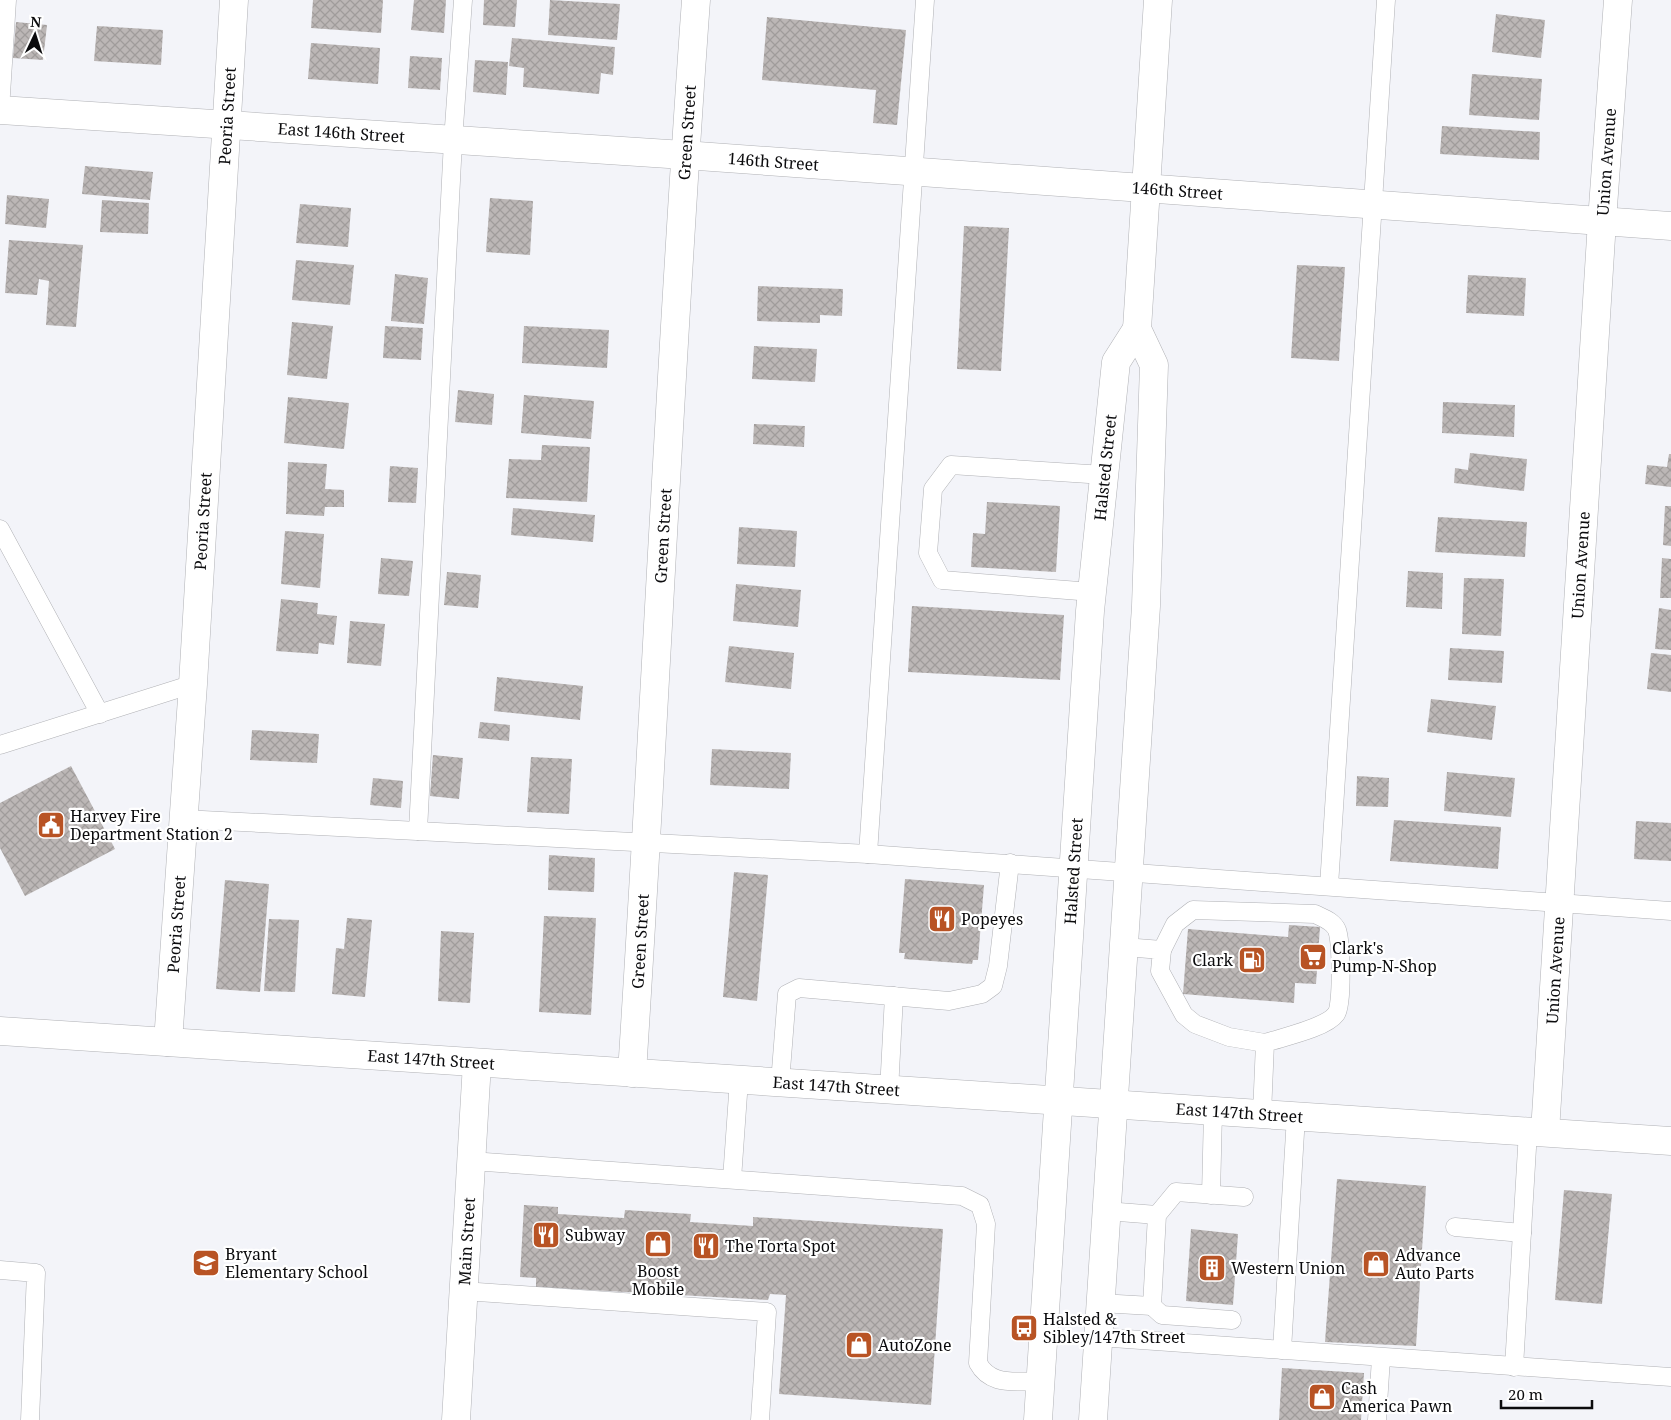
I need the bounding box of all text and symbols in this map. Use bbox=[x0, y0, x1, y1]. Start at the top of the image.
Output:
north arrow bbox=[10, 10, 60, 60]
text: N bbox=[30, 12, 42, 31]
street label: Peoria Street bbox=[213, 66, 241, 165]
street label: Green Street bbox=[673, 84, 701, 181]
street label: Union Avenue bbox=[1591, 107, 1621, 217]
street label: East 146th Street bbox=[277, 117, 406, 148]
street label: 146th Street bbox=[727, 147, 820, 176]
street label: 146th Street bbox=[1131, 176, 1224, 205]
street label: Halsted Street bbox=[1089, 413, 1122, 522]
street label: Peoria Street bbox=[189, 471, 217, 571]
street label: Green Street bbox=[649, 487, 677, 584]
street label: Union Avenue bbox=[1566, 511, 1595, 620]
place label: Harvey Fire Department Station 2 bbox=[70, 805, 233, 845]
public building icon: Harvey Fire Department Station 2 bbox=[36, 810, 66, 840]
street label: Halsted Street bbox=[1059, 817, 1088, 925]
street label: Peoria Street bbox=[162, 874, 191, 974]
street label: Green Street bbox=[626, 893, 654, 990]
restaurant icon: Popeyes bbox=[927, 904, 957, 934]
place label: Popeyes bbox=[961, 908, 1023, 930]
street label: Union Avenue bbox=[1541, 916, 1569, 1025]
place label: Clark's Pump-N-Shop bbox=[1332, 937, 1437, 977]
supermarket icon: Clark's Pump-N-Shop bbox=[1298, 942, 1328, 972]
fuel station icon: Clark bbox=[1237, 945, 1267, 975]
place label: Clark bbox=[1192, 949, 1234, 971]
street label: East 147th Street bbox=[367, 1044, 496, 1075]
street label: East 147th Street bbox=[772, 1071, 901, 1101]
street label: East 147th Street bbox=[1175, 1097, 1304, 1128]
street label: Main Street bbox=[453, 1196, 480, 1286]
restaurant icon: Subway bbox=[531, 1220, 561, 1250]
place label: Subway bbox=[565, 1224, 626, 1246]
shop icon: Boost Mobile bbox=[643, 1229, 673, 1259]
restaurant icon: The Torta Spot bbox=[691, 1231, 721, 1261]
place label: The Torta Spot bbox=[725, 1235, 836, 1257]
place label: Bryant Elementary School bbox=[225, 1243, 368, 1283]
place label: Advance Auto Parts bbox=[1395, 1244, 1474, 1284]
school or university icon: Bryant Elementary School bbox=[191, 1248, 221, 1278]
shop icon: Advance Auto Parts bbox=[1361, 1249, 1391, 1279]
building icon: Western Union bbox=[1197, 1253, 1227, 1283]
place label: Western Union bbox=[1231, 1257, 1345, 1279]
place label: Boost Mobile bbox=[632, 1260, 684, 1300]
place label: Halsted & Sibley/147th Street bbox=[1043, 1308, 1186, 1348]
bus stop icon: Halsted & Sibley/147th Street bbox=[1009, 1313, 1039, 1343]
shop icon: AutoZone bbox=[844, 1330, 874, 1360]
place label: AutoZone bbox=[878, 1334, 952, 1356]
place label: Cash America Pawn bbox=[1341, 1377, 1452, 1417]
scale bar bbox=[1501, 1378, 1592, 1410]
shop icon: Cash America Pawn bbox=[1307, 1382, 1337, 1412]
text: 20 m bbox=[1508, 1384, 1543, 1404]

